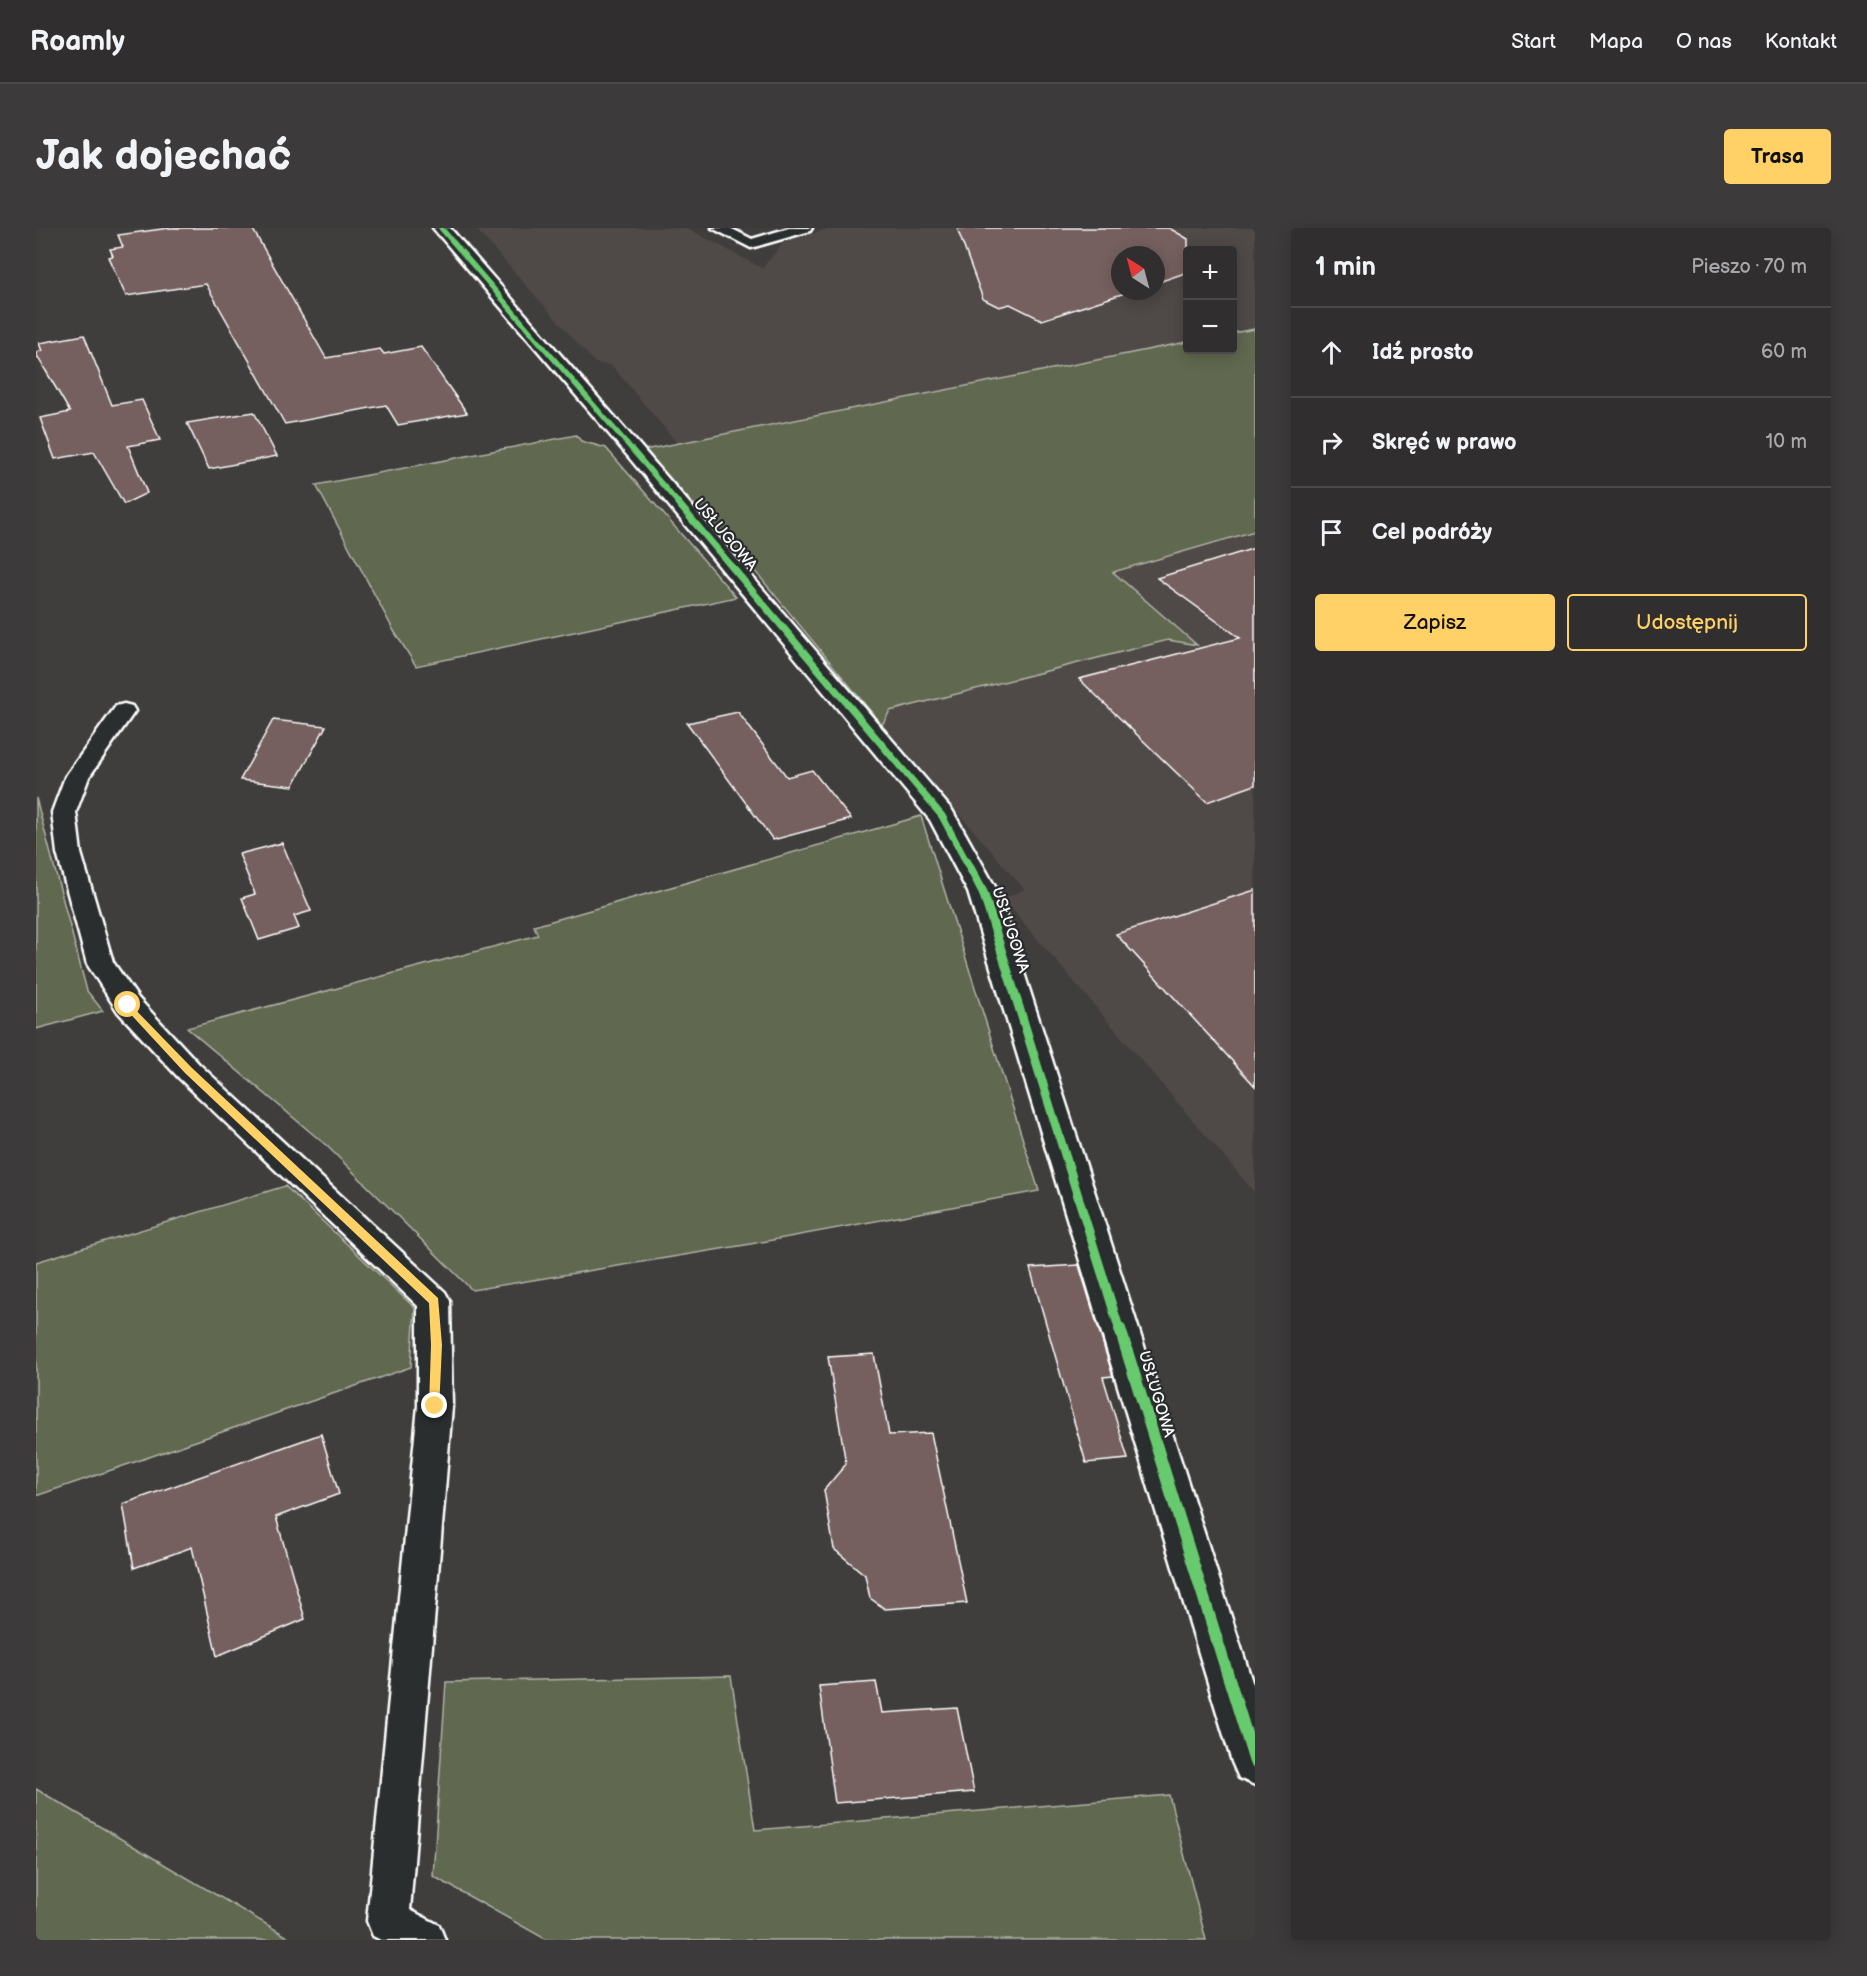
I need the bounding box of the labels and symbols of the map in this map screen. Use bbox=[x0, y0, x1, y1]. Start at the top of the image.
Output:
north arrow bbox=[1111, 246, 1165, 300]
street label: USŁUGOWA bbox=[689, 495, 761, 575]
street label: USŁUGOWA bbox=[987, 885, 1033, 976]
route start bbox=[114, 991, 140, 1017]
street label: USŁUGOWA bbox=[1134, 1349, 1178, 1440]
route end bbox=[421, 1392, 447, 1418]

